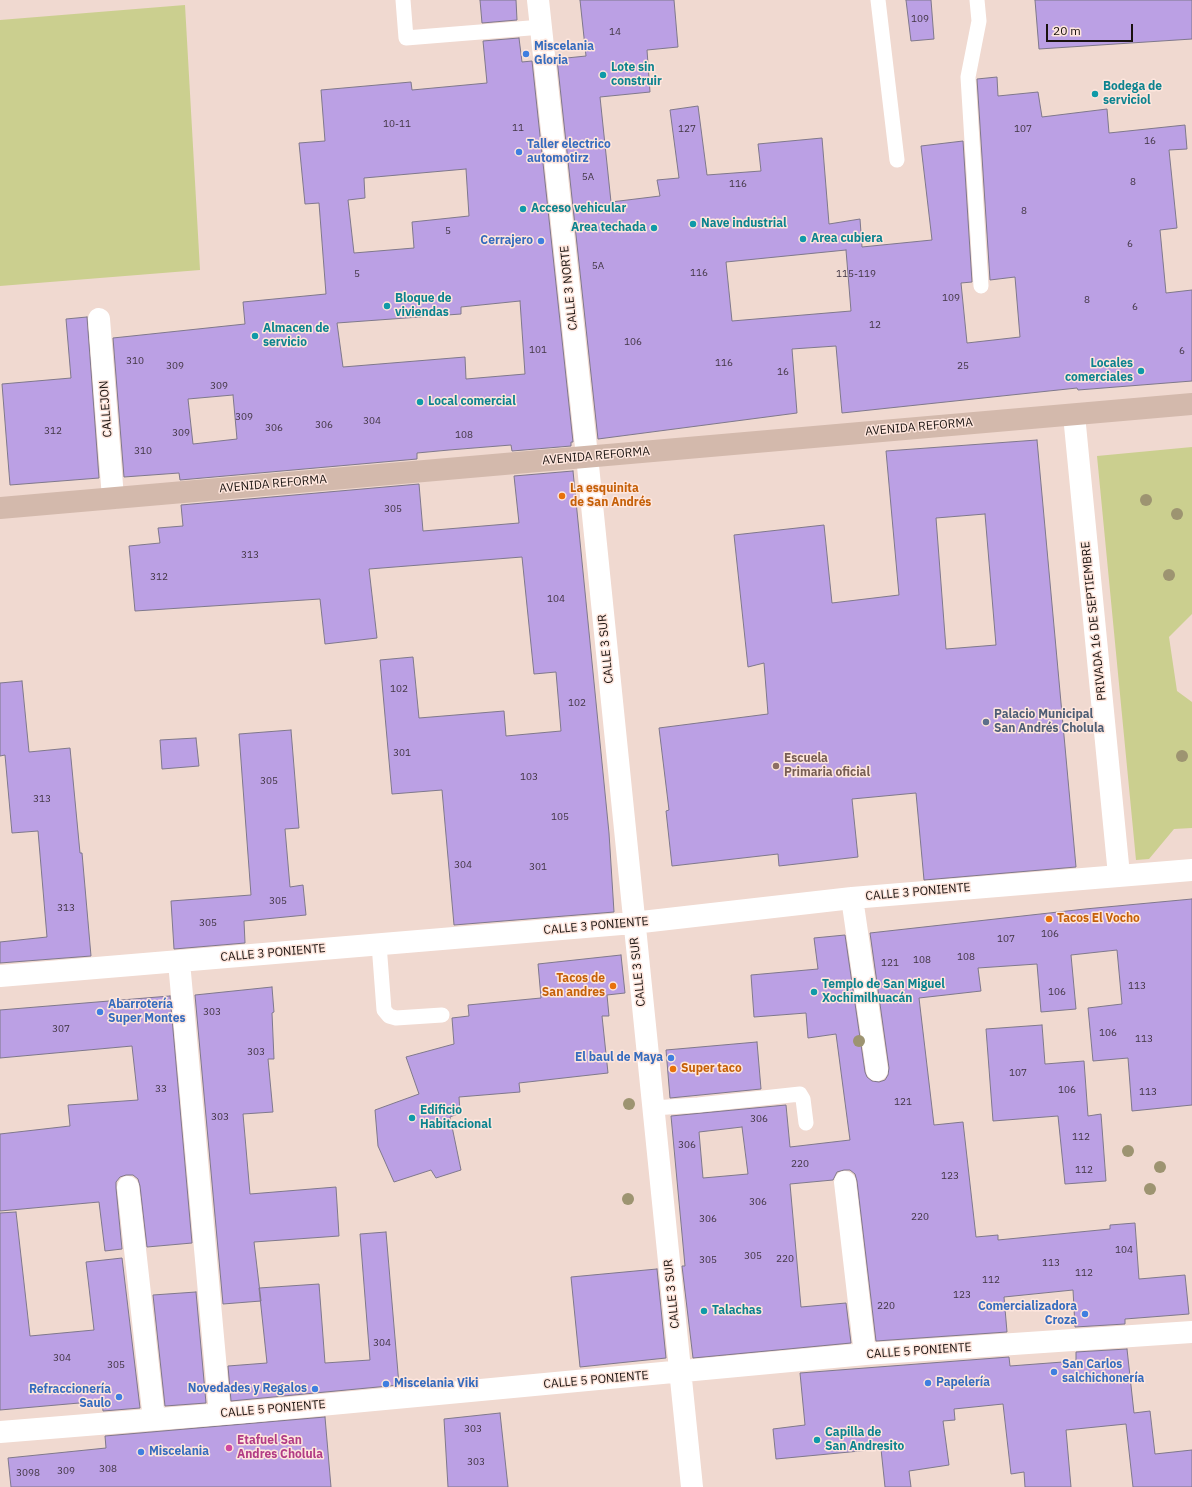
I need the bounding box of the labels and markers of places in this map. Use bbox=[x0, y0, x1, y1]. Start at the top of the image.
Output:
place label: Miscelania Gloria bbox=[534, 40, 594, 68]
marker: Miscelania Gloria bbox=[521, 49, 531, 59]
place label: Lote sin construir bbox=[611, 61, 662, 89]
marker: Lote sin construir bbox=[598, 70, 608, 80]
place label: Bodega de serviciol bbox=[1103, 80, 1162, 108]
marker: Bodega de serviciol bbox=[1090, 89, 1100, 99]
place label: Taller electrico automotirz bbox=[527, 138, 611, 166]
marker: Taller electrico automotirz bbox=[514, 147, 524, 157]
place label: Acceso vehicular bbox=[531, 202, 626, 216]
marker: Acceso vehicular bbox=[518, 204, 528, 214]
place label: Nave industrial bbox=[701, 217, 787, 231]
marker: Nave industrial bbox=[688, 219, 698, 229]
place label: Area techada bbox=[571, 221, 646, 235]
marker: Area techada bbox=[649, 223, 659, 233]
place label: Area cubiera bbox=[811, 232, 883, 246]
place label: Cerrajero bbox=[480, 234, 533, 248]
marker: Area cubiera bbox=[798, 234, 808, 244]
marker: Cerrajero bbox=[536, 236, 546, 246]
place label: Bloque de viviendas bbox=[395, 292, 451, 320]
marker: Bloque de viviendas bbox=[382, 301, 392, 311]
place label: Almacen de servicio bbox=[263, 322, 329, 350]
marker: Almacen de servicio bbox=[250, 331, 260, 341]
place label: Locales comerciales bbox=[1065, 357, 1133, 385]
marker: Locales comerciales bbox=[1136, 366, 1146, 376]
place label: Local comercial bbox=[428, 395, 516, 409]
marker: Local comercial bbox=[415, 397, 425, 407]
place label: La esquinita de San Andrés bbox=[570, 482, 651, 510]
marker: La esquinita de San Andrés bbox=[557, 491, 567, 501]
place label: Palacio Municipal San Andrés Cholula bbox=[994, 708, 1104, 736]
marker: Palacio Municipal San Andrés Cholula bbox=[981, 717, 991, 727]
place label: Escuela Primaria oficial bbox=[784, 752, 870, 780]
marker: Escuela Primaria oficial bbox=[771, 761, 781, 771]
place label: Tacos El Vocho bbox=[1057, 912, 1140, 926]
marker: Tacos El Vocho bbox=[1044, 914, 1054, 924]
place label: Tacos de San andres bbox=[542, 972, 605, 1000]
place label: Templo de San Miguel Xochimilhuacán bbox=[822, 978, 945, 1006]
marker: Tacos de San andres bbox=[608, 981, 618, 991]
marker: Templo de San Miguel Xochimilhuacán bbox=[809, 987, 819, 997]
place label: Abarrotería Super Montes bbox=[108, 998, 185, 1026]
marker: Abarrotería Super Montes bbox=[95, 1007, 105, 1017]
place label: El baul de Maya bbox=[575, 1051, 663, 1065]
marker: El baul de Maya bbox=[666, 1053, 676, 1063]
place label: Super taco bbox=[681, 1062, 742, 1076]
marker: Super taco bbox=[668, 1064, 678, 1074]
place label: Edificio Habitacional bbox=[420, 1104, 492, 1132]
marker: Edificio Habitacional bbox=[407, 1113, 417, 1123]
place label: Comercializadora Croza bbox=[978, 1300, 1077, 1328]
place label: Talachas bbox=[712, 1304, 762, 1318]
marker: Talachas bbox=[699, 1306, 709, 1316]
marker: Comercializadora Croza bbox=[1080, 1309, 1090, 1319]
place label: San Carlos salchichonería bbox=[1062, 1358, 1144, 1386]
marker: San Carlos salchichonería bbox=[1049, 1367, 1059, 1377]
place label: Papelería bbox=[936, 1376, 990, 1390]
place label: Miscelania Viki bbox=[394, 1377, 478, 1391]
marker: Papelería bbox=[923, 1378, 933, 1388]
marker: Miscelania Viki bbox=[381, 1379, 391, 1389]
place label: Novedades y Regalos bbox=[188, 1382, 307, 1396]
place label: Refraccionería Saulo bbox=[29, 1383, 111, 1411]
marker: Novedades y Regalos bbox=[310, 1384, 320, 1394]
marker: Refraccionería Saulo bbox=[114, 1392, 124, 1402]
place label: Capilla de San Andresito bbox=[825, 1426, 904, 1454]
place label: Etafuel San Andres Cholula bbox=[237, 1434, 323, 1462]
marker: Capilla de San Andresito bbox=[812, 1435, 822, 1445]
marker: Etafuel San Andres Cholula bbox=[224, 1443, 234, 1453]
place label: Miscelania bbox=[149, 1445, 209, 1459]
marker: Miscelania bbox=[136, 1447, 146, 1457]

